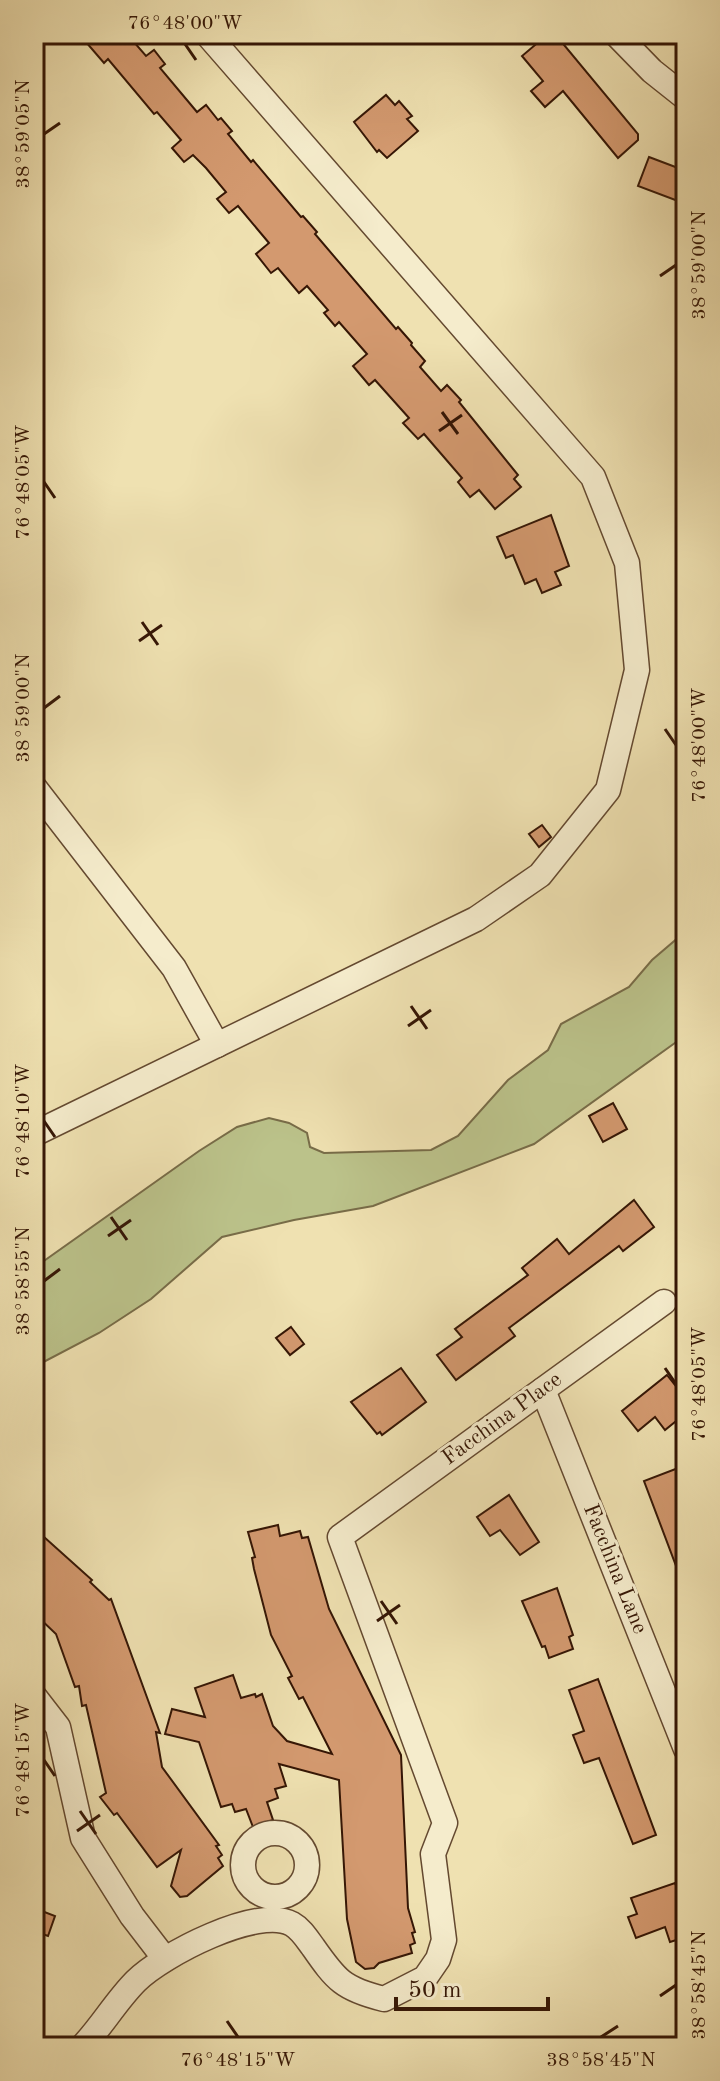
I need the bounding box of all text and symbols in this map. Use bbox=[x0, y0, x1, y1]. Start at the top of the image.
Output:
text: 76°48'00"W bbox=[127, 14, 243, 34]
text: 38°59'05"N bbox=[14, 79, 34, 189]
text: 38°59'00"N bbox=[690, 210, 710, 320]
text: 76°48'05"W bbox=[14, 424, 34, 540]
text: 38°59'00"N bbox=[14, 653, 34, 763]
text: 76°48'00"W bbox=[690, 687, 710, 803]
text: 76°48'10"W bbox=[14, 1063, 34, 1179]
text: 38°58'55"N bbox=[14, 1226, 34, 1336]
text: 76°48'05"W bbox=[690, 1326, 710, 1442]
street label: Facchina Place bbox=[438, 1368, 566, 1470]
street label: Facchina Lane bbox=[579, 1501, 651, 1637]
text: 76°48'15"W bbox=[14, 1702, 34, 1818]
text: 38°58'45"N bbox=[690, 1930, 710, 2040]
scale bar bbox=[396, 1961, 548, 2011]
text: 50 m bbox=[408, 1979, 462, 2003]
text: 76°48'15"W bbox=[180, 2051, 296, 2071]
text: 38°58'45"N bbox=[546, 2051, 656, 2071]

